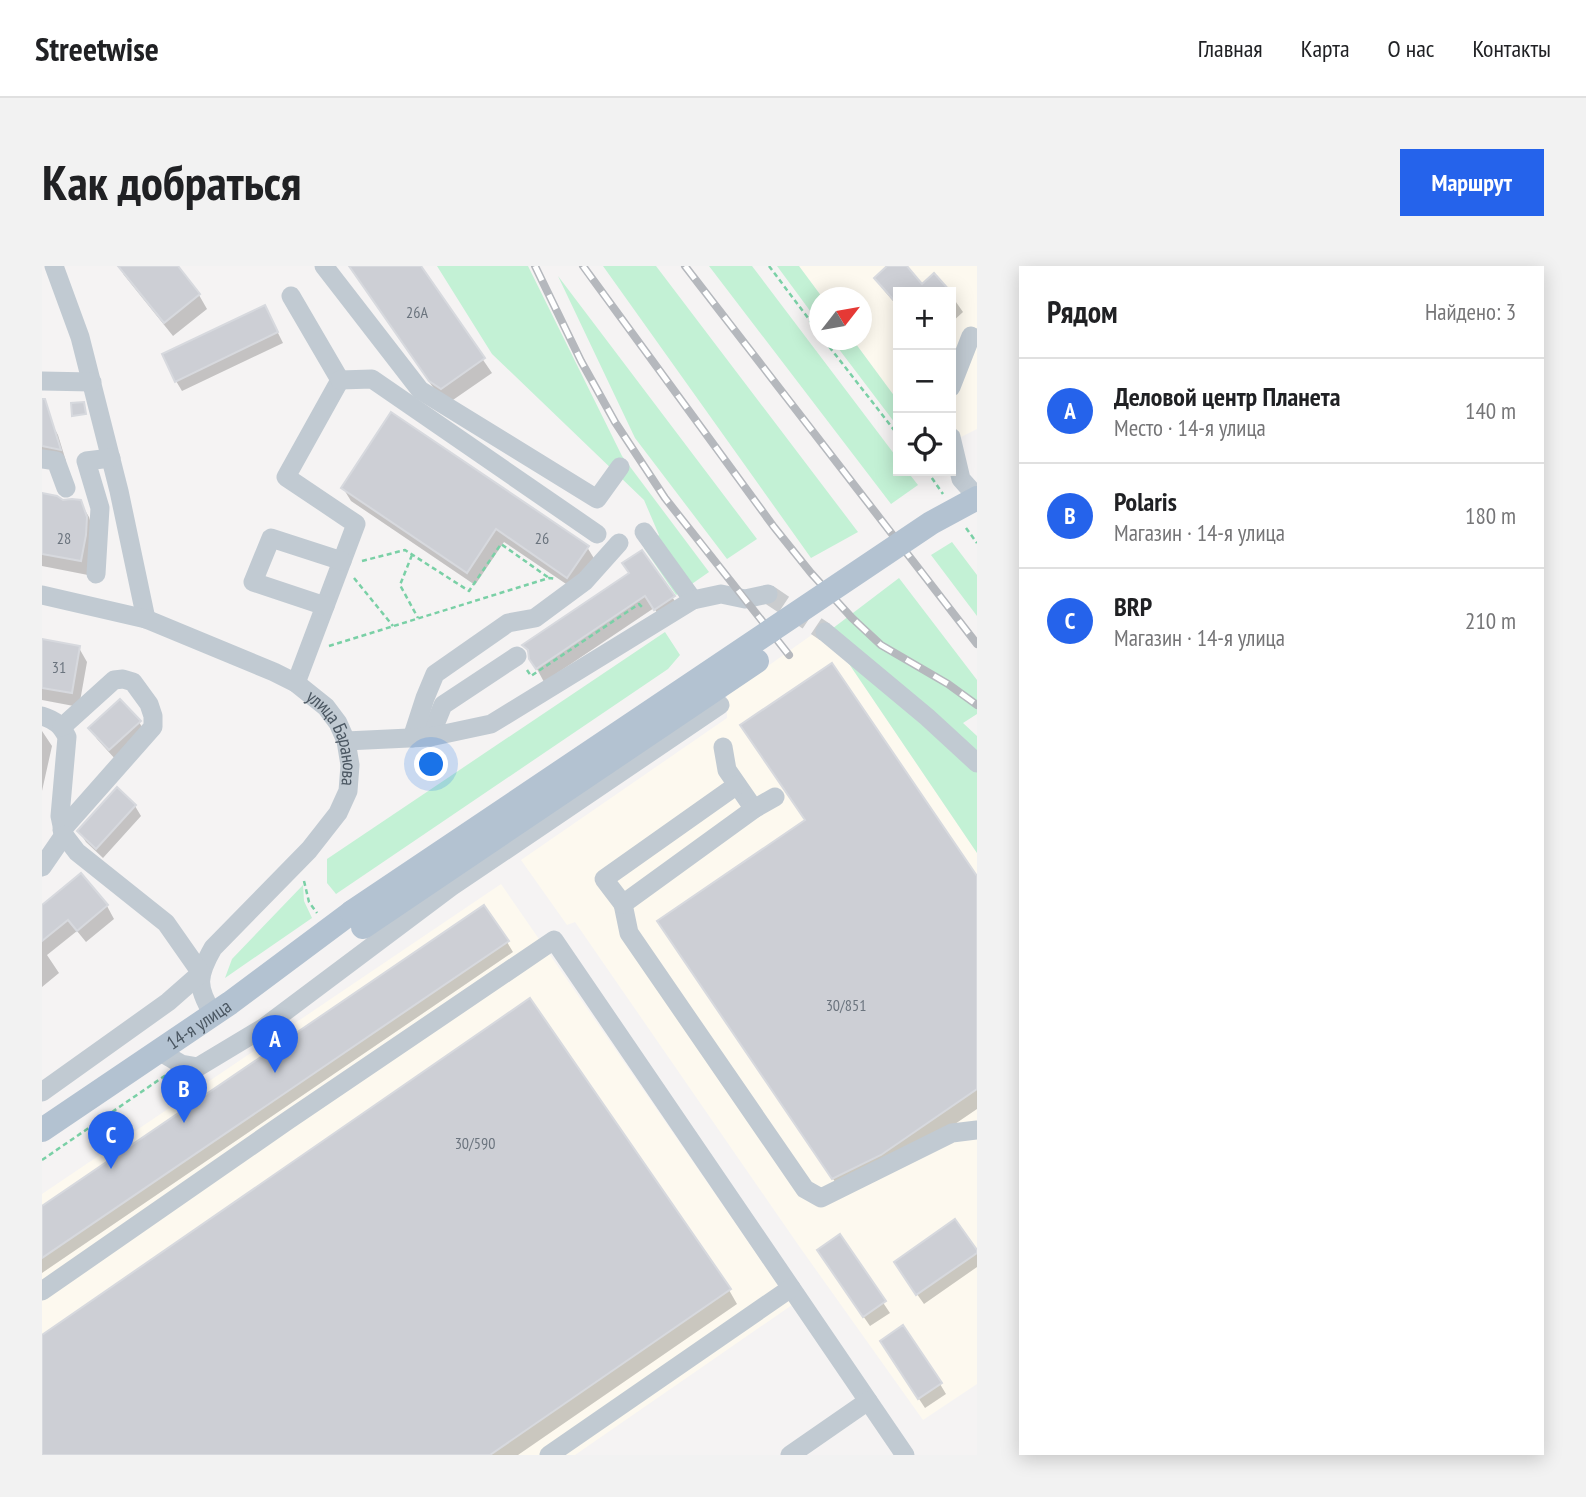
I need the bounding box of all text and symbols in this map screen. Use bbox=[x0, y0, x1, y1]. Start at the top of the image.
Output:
text: Streetwise bbox=[35, 27, 159, 70]
text: Главная bbox=[1198, 33, 1263, 64]
text: Карта bbox=[1301, 33, 1350, 64]
text: О нас bbox=[1388, 33, 1434, 64]
text: Контакты bbox=[1472, 33, 1551, 64]
button: Маршрут bbox=[1400, 149, 1544, 216]
text: Как добраться bbox=[42, 150, 301, 214]
north arrow bbox=[809, 287, 872, 350]
map controls bbox=[893, 287, 956, 476]
button: + bbox=[893, 287, 956, 350]
text: Рядом bbox=[1047, 292, 1118, 331]
text: Найдено: 3 bbox=[1425, 297, 1516, 326]
house number: 26А bbox=[406, 302, 428, 322]
button: − bbox=[893, 350, 956, 413]
text: Деловой центр Планета bbox=[1114, 380, 1341, 413]
text: A bbox=[1064, 396, 1076, 425]
text: 140 m bbox=[1465, 396, 1516, 425]
button: locate bbox=[893, 413, 956, 476]
text: Место · 14-я улица bbox=[1114, 413, 1266, 442]
text: Polaris bbox=[1114, 485, 1177, 518]
text: B bbox=[1064, 501, 1076, 530]
text: 180 m bbox=[1465, 501, 1516, 530]
text: Магазин · 14-я улица bbox=[1114, 518, 1285, 547]
house number: 28 bbox=[57, 528, 71, 548]
house number: 26 bbox=[535, 528, 549, 548]
text: BRP bbox=[1114, 590, 1152, 623]
text: C bbox=[1065, 606, 1075, 635]
text: 210 m bbox=[1465, 606, 1516, 635]
text: Магазин · 14-я улица bbox=[1114, 623, 1285, 652]
house number: 31 bbox=[52, 657, 66, 677]
street label: улица Баранова bbox=[302, 684, 362, 787]
your location bbox=[414, 747, 448, 781]
street label: 14-я улица bbox=[162, 994, 236, 1055]
house number: 30/851 bbox=[826, 995, 866, 1015]
pin: A bbox=[252, 1015, 298, 1073]
pin: B bbox=[161, 1065, 207, 1123]
pin: C bbox=[88, 1111, 134, 1169]
house number: 30/590 bbox=[455, 1133, 495, 1153]

